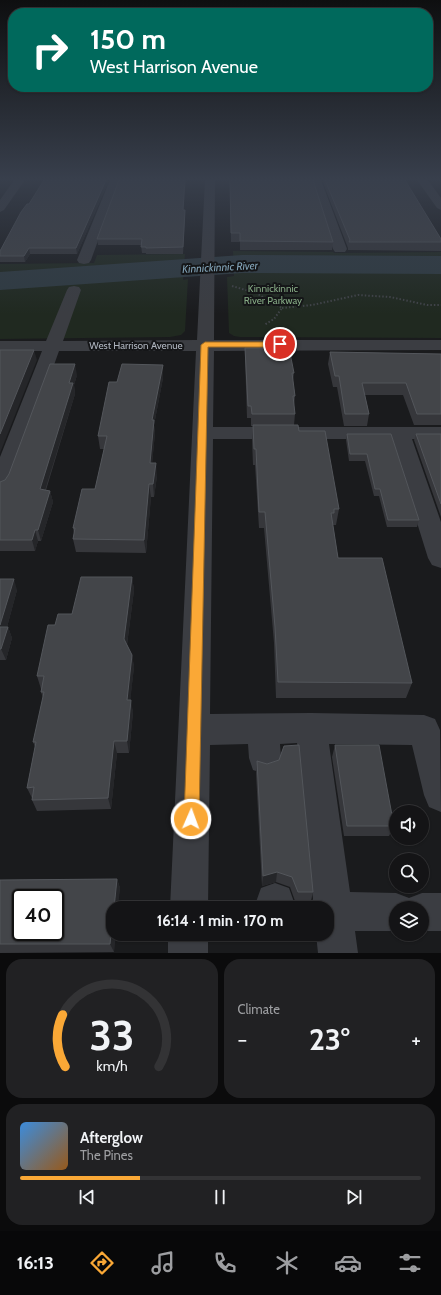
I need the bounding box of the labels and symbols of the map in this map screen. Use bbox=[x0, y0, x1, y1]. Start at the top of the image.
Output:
water label: Kinnickinnic River bbox=[182, 258, 259, 276]
park label: Kinnickinnic River Parkway bbox=[244, 282, 302, 307]
pin bbox=[263, 327, 297, 361]
street label: West Harrison Avenue bbox=[89, 339, 183, 352]
position arrow bbox=[170, 798, 212, 840]
speed limit sign: 40 bbox=[12, 889, 64, 941]

